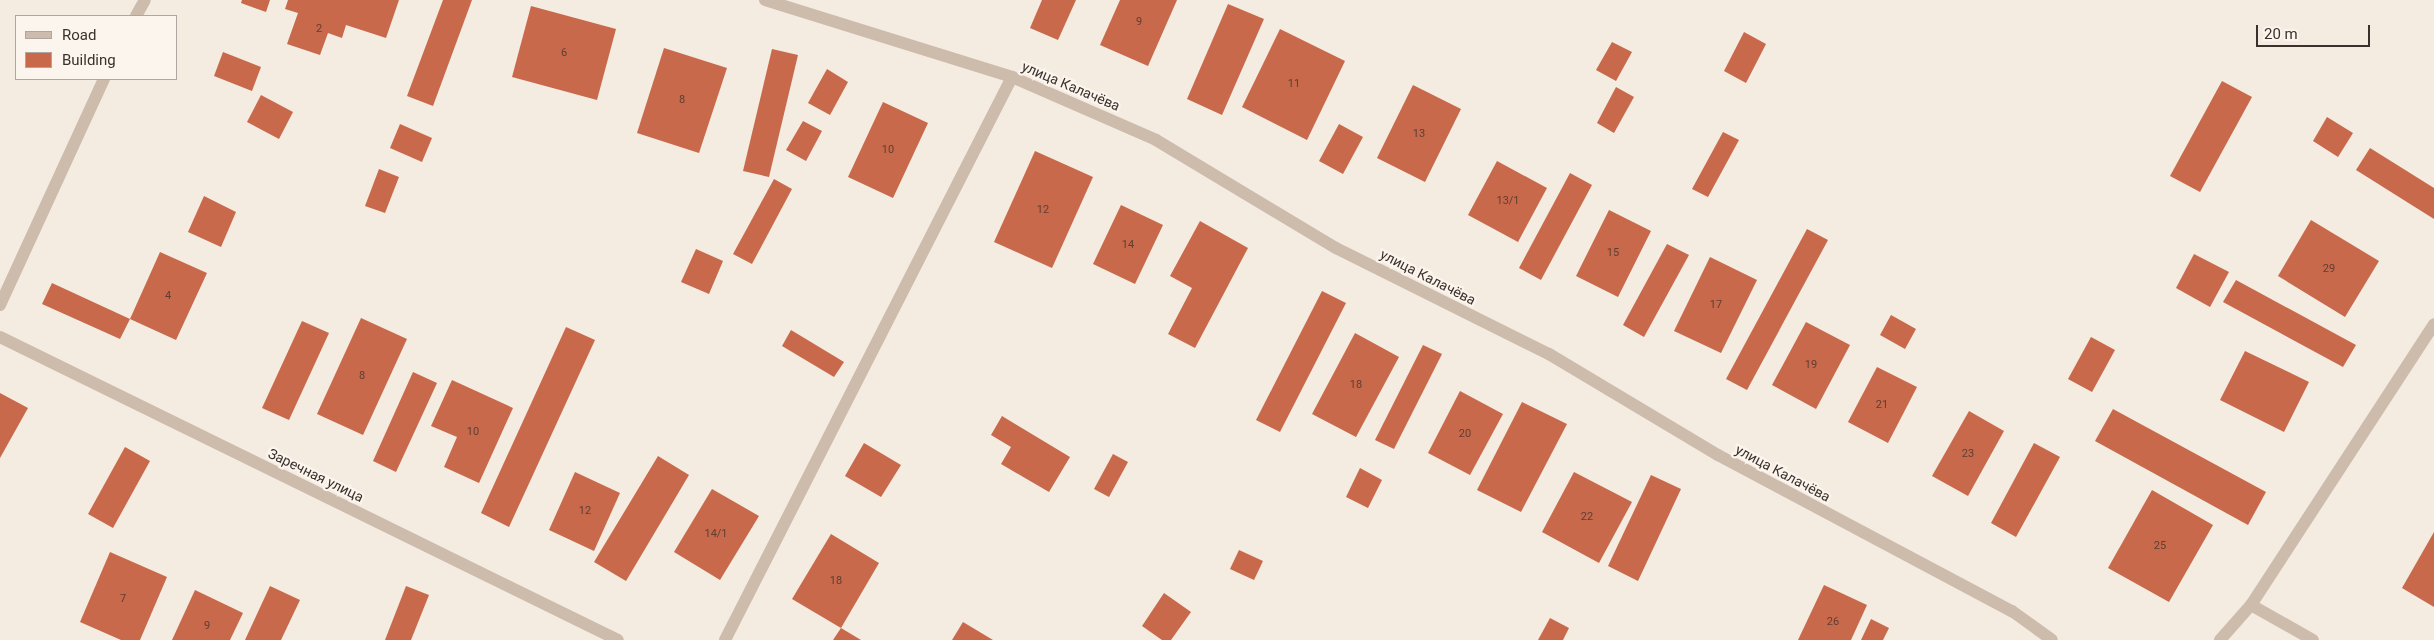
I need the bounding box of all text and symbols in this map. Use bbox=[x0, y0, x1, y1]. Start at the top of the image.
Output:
legend bbox=[15, 15, 178, 80]
house number: 9 bbox=[1136, 15, 1142, 29]
scale bar bbox=[2259, 15, 2373, 47]
house number: 2 bbox=[316, 22, 322, 36]
text: 20 m bbox=[2264, 25, 2298, 43]
text: Road bbox=[62, 26, 96, 44]
house number: 6 bbox=[561, 46, 567, 60]
text: Building bbox=[62, 51, 116, 69]
street label: улица Калачёва bbox=[1019, 58, 1123, 114]
house number: 11 bbox=[1288, 77, 1300, 91]
house number: 8 bbox=[679, 93, 685, 107]
house number: 13 bbox=[1413, 127, 1425, 141]
house number: 10 bbox=[882, 143, 894, 157]
house number: 13/1 bbox=[1496, 194, 1520, 208]
house number: 12 bbox=[1037, 203, 1049, 217]
house number: 14 bbox=[1122, 238, 1134, 252]
street label: улица Калачёва bbox=[1377, 246, 1479, 308]
house number: 15 bbox=[1607, 246, 1619, 260]
house number: 29 bbox=[2323, 262, 2335, 276]
house number: 4 bbox=[165, 289, 171, 303]
house number: 17 bbox=[1710, 298, 1722, 312]
house number: 19 bbox=[1805, 358, 1817, 372]
house number: 8 bbox=[359, 369, 365, 383]
house number: 18 bbox=[1350, 378, 1362, 392]
house number: 21 bbox=[1876, 398, 1888, 412]
house number: 10 bbox=[467, 425, 479, 439]
house number: 20 bbox=[1459, 427, 1471, 441]
street label: улица Калачёва bbox=[1733, 441, 1833, 505]
street label: Заречная улица bbox=[266, 445, 366, 505]
house number: 23 bbox=[1962, 447, 1974, 461]
house number: 12 bbox=[579, 504, 591, 518]
house number: 22 bbox=[1581, 510, 1593, 524]
house number: 14/1 bbox=[704, 527, 728, 541]
house number: 25 bbox=[2154, 539, 2166, 553]
house number: 18 bbox=[830, 574, 842, 588]
house number: 7 bbox=[120, 592, 126, 606]
house number: 26 bbox=[1827, 615, 1839, 629]
house number: 9 bbox=[204, 619, 210, 633]

